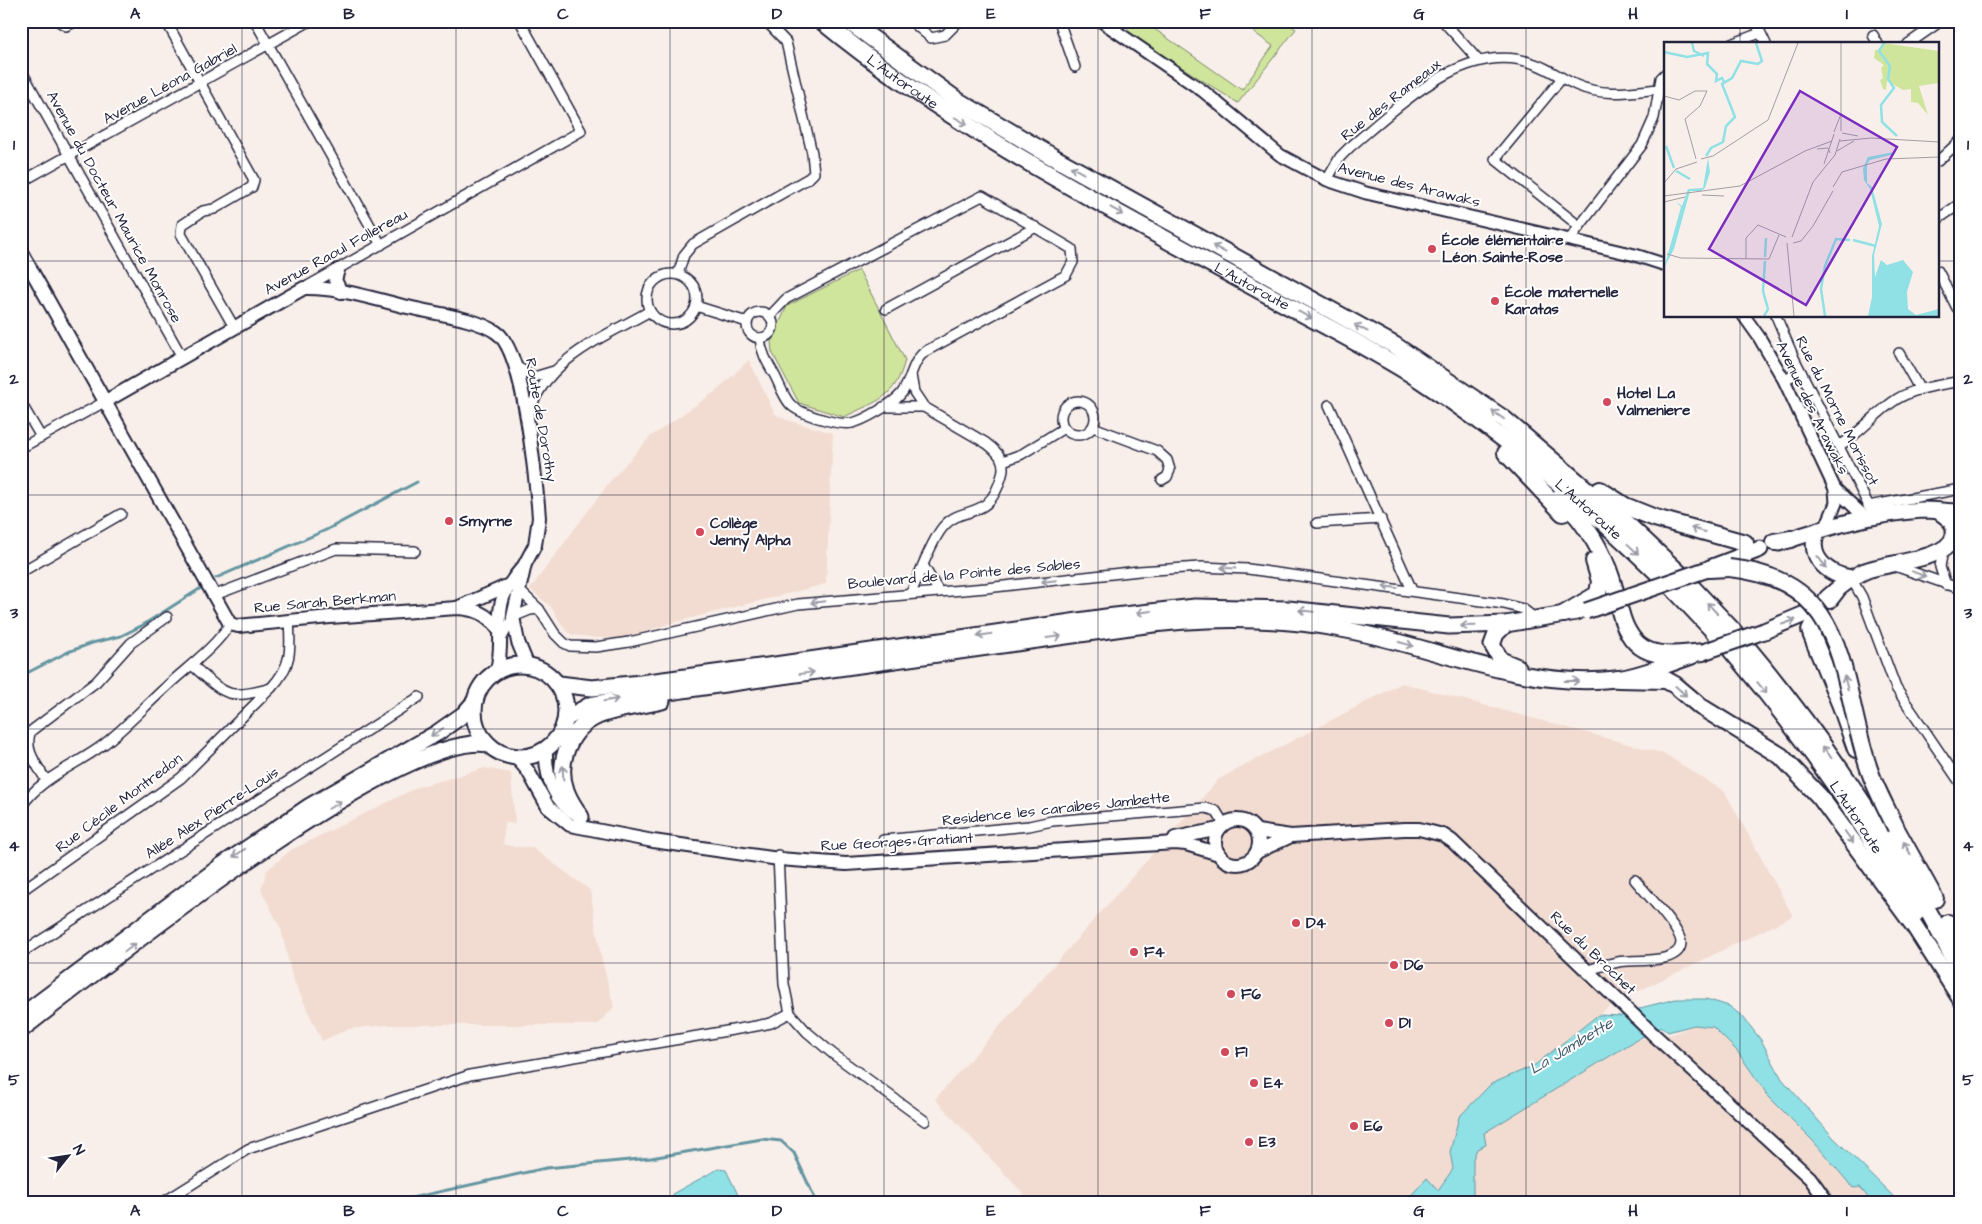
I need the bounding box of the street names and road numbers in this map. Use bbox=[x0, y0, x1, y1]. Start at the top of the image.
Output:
street label: Avenue Léona Gabriel bbox=[99, 38, 241, 130]
street label: L'Autoroute bbox=[863, 49, 943, 114]
street label: Rue des Rameaux bbox=[1336, 54, 1446, 146]
street label: Avenue du Docteur Maurice Monrose bbox=[41, 87, 187, 327]
street label: Avenue des Arawaks bbox=[1336, 157, 1483, 213]
street label: Avenue Raoul Follereau bbox=[261, 204, 412, 300]
street label: L'Autoroute bbox=[1211, 257, 1293, 315]
street label: Rue du Morne Morissot bbox=[1790, 333, 1884, 489]
street label: Avenue des Arawaks bbox=[1771, 338, 1854, 479]
street label: Route de Dorothy bbox=[519, 356, 562, 484]
street label: L'Autoroute bbox=[1550, 474, 1627, 545]
street label: Boulevard de la Pointe des Sables bbox=[847, 553, 1082, 595]
street label: Rue Sarah Berkman bbox=[253, 585, 397, 619]
street label: Rue Cécile Montredon bbox=[51, 748, 187, 858]
street label: Allée Alex Pierre-Louis bbox=[141, 762, 283, 864]
street label: L'Autoroute bbox=[1825, 777, 1888, 858]
street label: Residence les caraibes Jambette bbox=[941, 787, 1171, 831]
street label: Rue Georges Gratiant bbox=[820, 828, 974, 857]
street label: Rue du Brochet bbox=[1545, 906, 1641, 1000]

